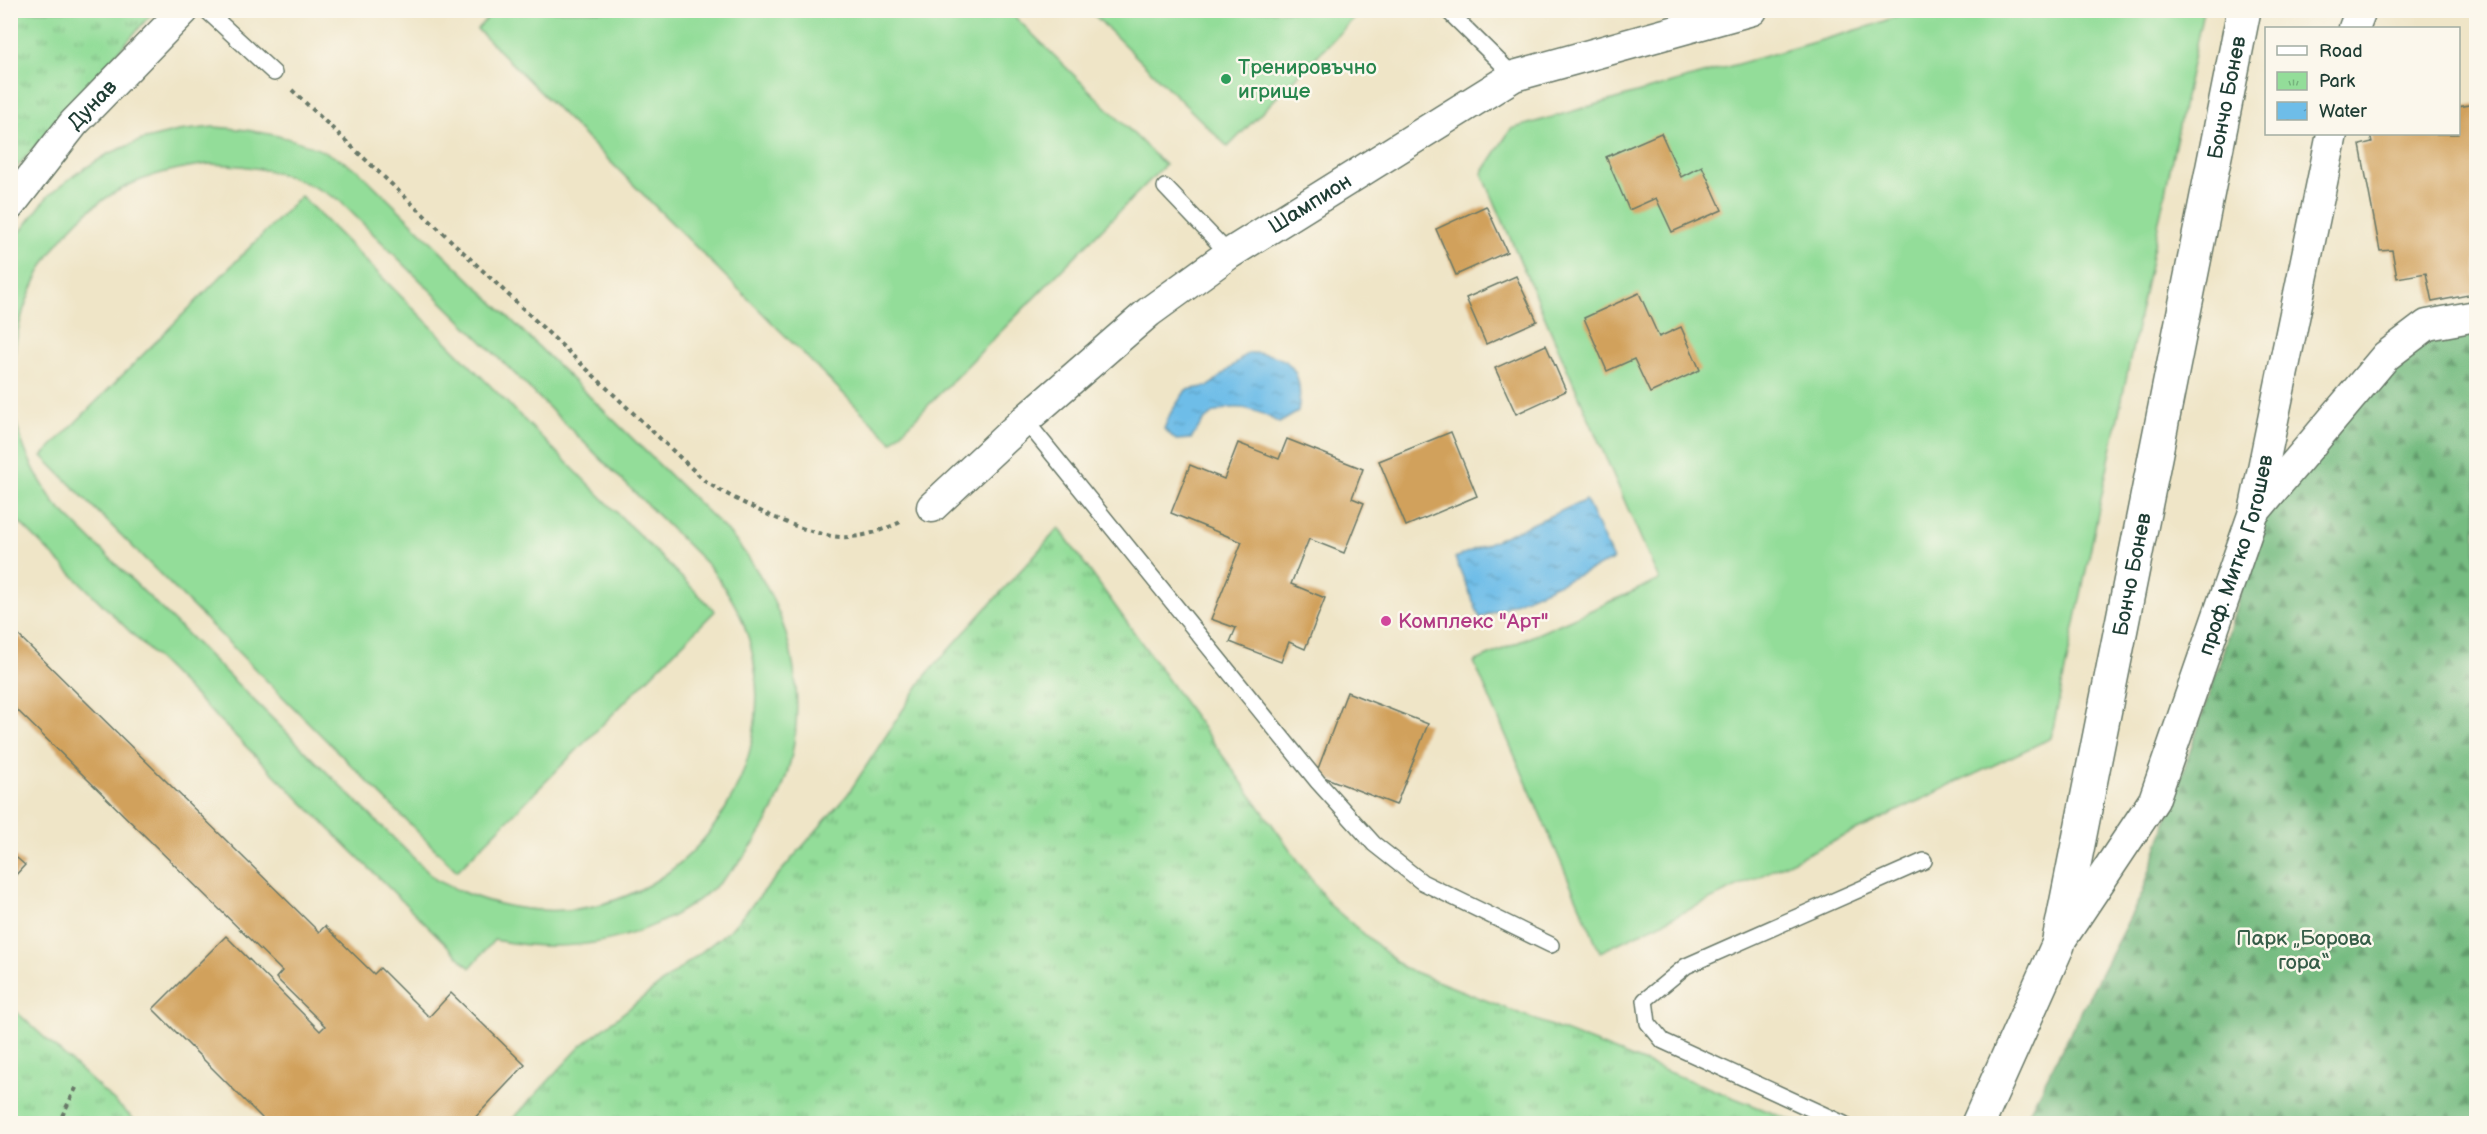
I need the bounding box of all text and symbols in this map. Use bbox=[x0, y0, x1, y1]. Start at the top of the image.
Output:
legend bbox=[2265, 27, 2460, 135]
street label: Бончо Бонев bbox=[2202, 34, 2251, 161]
text: Road bbox=[2319, 41, 2363, 62]
place label: Тренировъчно игрище bbox=[1238, 55, 1377, 104]
text: Park bbox=[2319, 71, 2355, 92]
marker: Тренировъчно игрище bbox=[1219, 72, 1233, 86]
street label: Дунав bbox=[62, 74, 122, 135]
text: Water bbox=[2319, 101, 2367, 122]
street label: Шампион bbox=[1264, 168, 1356, 239]
street label: проф. Митко Гогошев bbox=[2193, 452, 2278, 659]
street label: Бончо Бонев bbox=[2107, 511, 2156, 638]
place label: Комплекс "Арт" bbox=[1398, 609, 1549, 634]
marker: Комплекс "Арт" bbox=[1379, 614, 1393, 628]
park label: Парк „Борова гора“ bbox=[2236, 926, 2373, 975]

